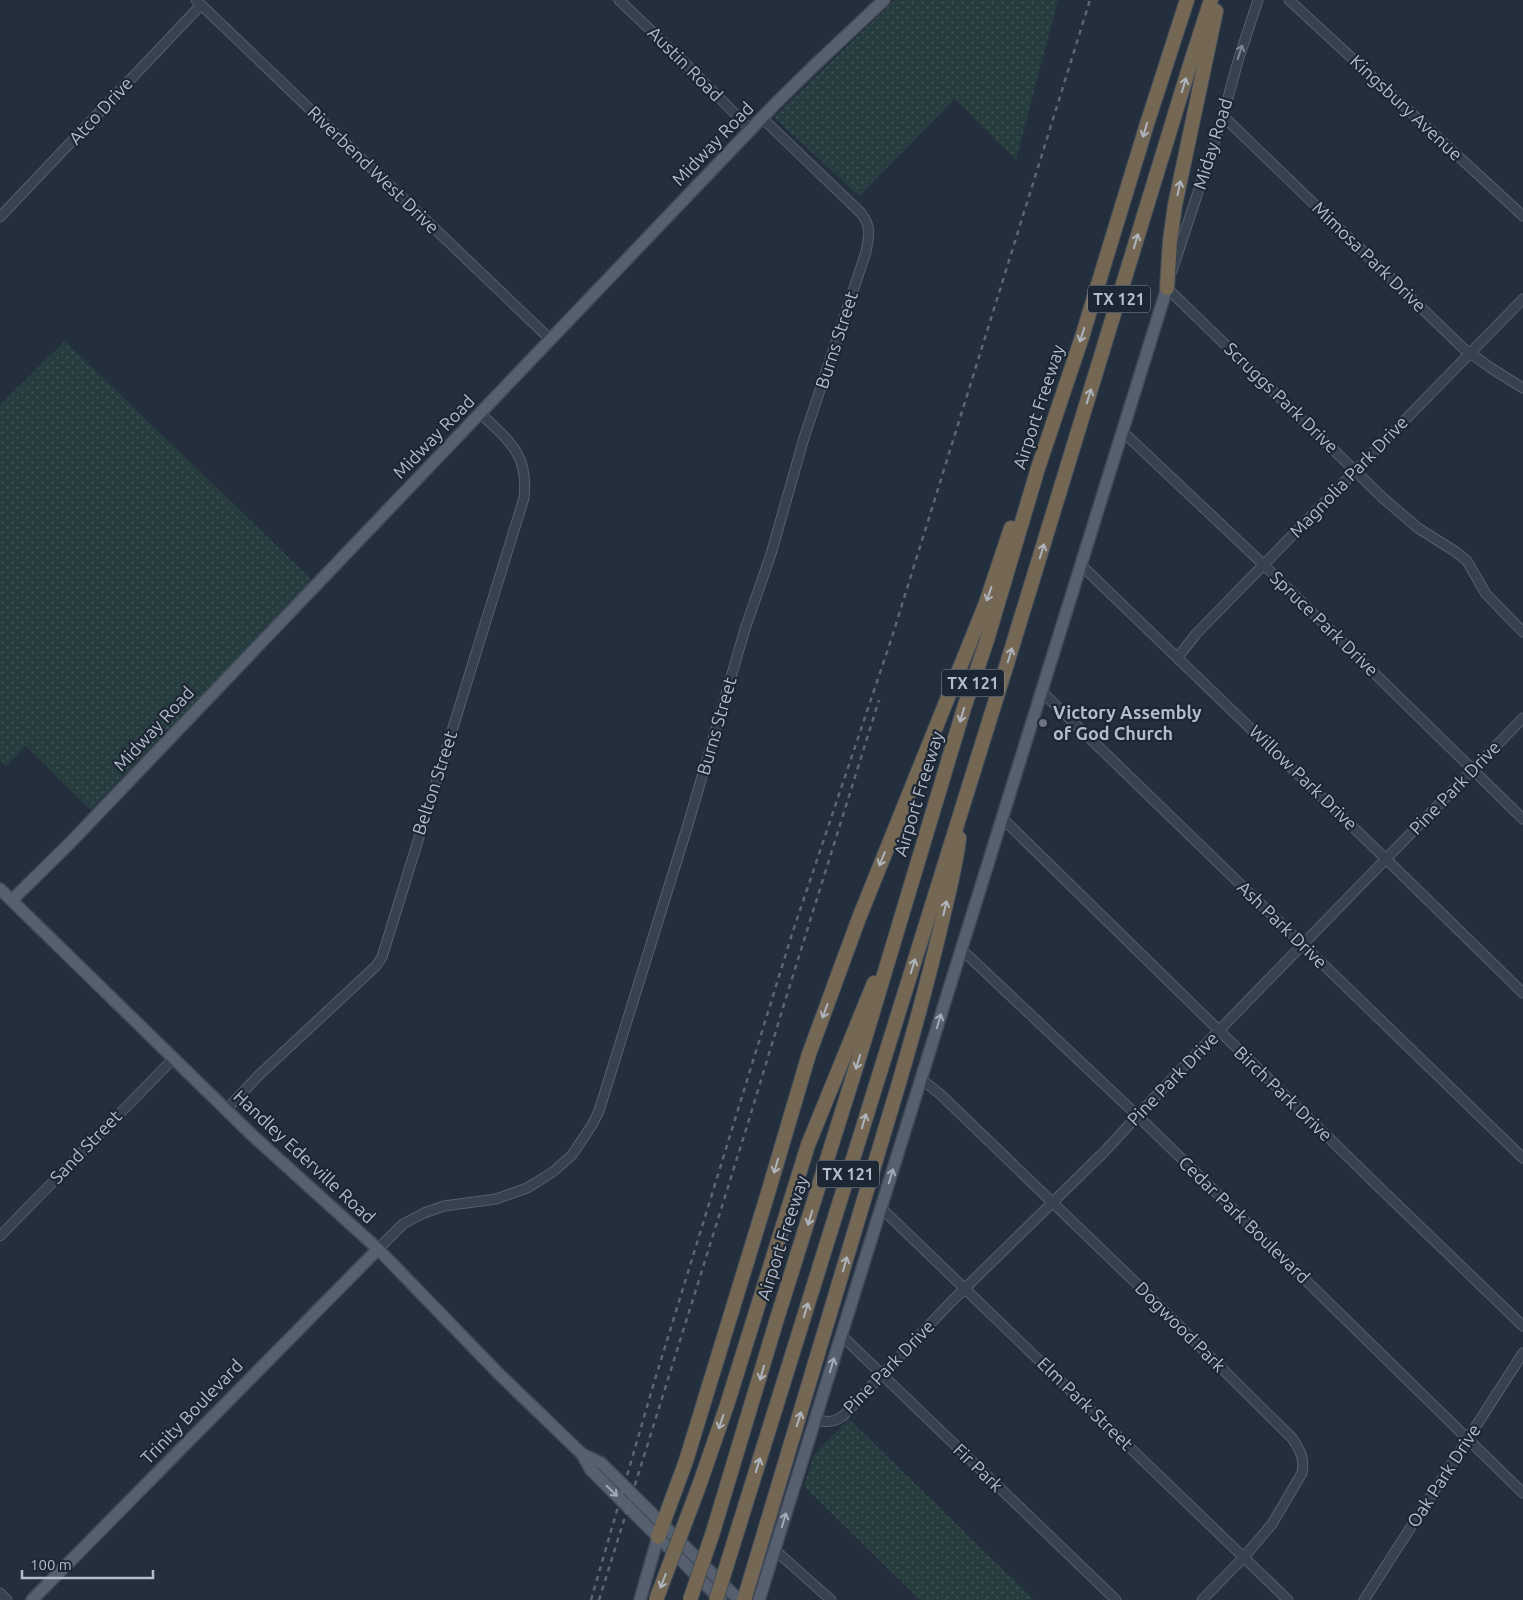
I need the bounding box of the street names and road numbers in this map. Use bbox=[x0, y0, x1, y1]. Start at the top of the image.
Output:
street label: Austin Road bbox=[644, 22, 727, 105]
street label: Kingsbury Avenue bbox=[1347, 50, 1467, 164]
street label: Atco Drive bbox=[64, 73, 136, 148]
street label: Miday Road bbox=[1189, 96, 1235, 192]
street label: Midway Road bbox=[668, 98, 757, 189]
street label: Riverbend West Drive bbox=[304, 102, 443, 237]
street label: Mimosa Park Drive bbox=[1309, 197, 1430, 315]
road number: TX 121 bbox=[1088, 286, 1150, 312]
street label: Burns Street bbox=[811, 289, 861, 391]
street label: Scruggs Park Drive bbox=[1221, 338, 1343, 457]
street label: Airport Freeway bbox=[1009, 342, 1068, 471]
street label: Midway Road bbox=[389, 391, 478, 482]
street label: Magnolia Park Drive bbox=[1285, 411, 1411, 541]
street label: Spruce Park Drive bbox=[1267, 567, 1383, 680]
road number: TX 121 bbox=[942, 670, 1004, 696]
street label: Burns Street bbox=[693, 674, 740, 777]
street label: Midway Road bbox=[109, 682, 197, 775]
street label: Willow Park Drive bbox=[1246, 721, 1362, 834]
street label: Belton Street bbox=[408, 728, 460, 837]
street label: Airport Freeway bbox=[890, 728, 947, 859]
street label: Pine Park Drive bbox=[1405, 737, 1504, 838]
street label: Ash Park Drive bbox=[1234, 877, 1332, 972]
street label: Pine Park Drive bbox=[1123, 1028, 1222, 1129]
street label: Birch Park Drive bbox=[1231, 1042, 1337, 1145]
street label: Handley Ederville Road bbox=[230, 1086, 379, 1227]
street label: Sand Street bbox=[45, 1106, 125, 1187]
street label: Cedar Park Boulevard bbox=[1175, 1152, 1314, 1287]
road number: TX 121 bbox=[817, 1160, 879, 1188]
street label: Airport Freeway bbox=[753, 1173, 812, 1302]
street label: Dogwood Park bbox=[1132, 1277, 1230, 1375]
street label: Pine Park Drive bbox=[839, 1316, 938, 1417]
street label: Elm Park Street bbox=[1034, 1353, 1137, 1454]
street label: Trinity Boulevard bbox=[136, 1355, 246, 1468]
street label: Oak Park Drive bbox=[1402, 1420, 1484, 1531]
street label: Fir Park bbox=[950, 1439, 1007, 1496]

